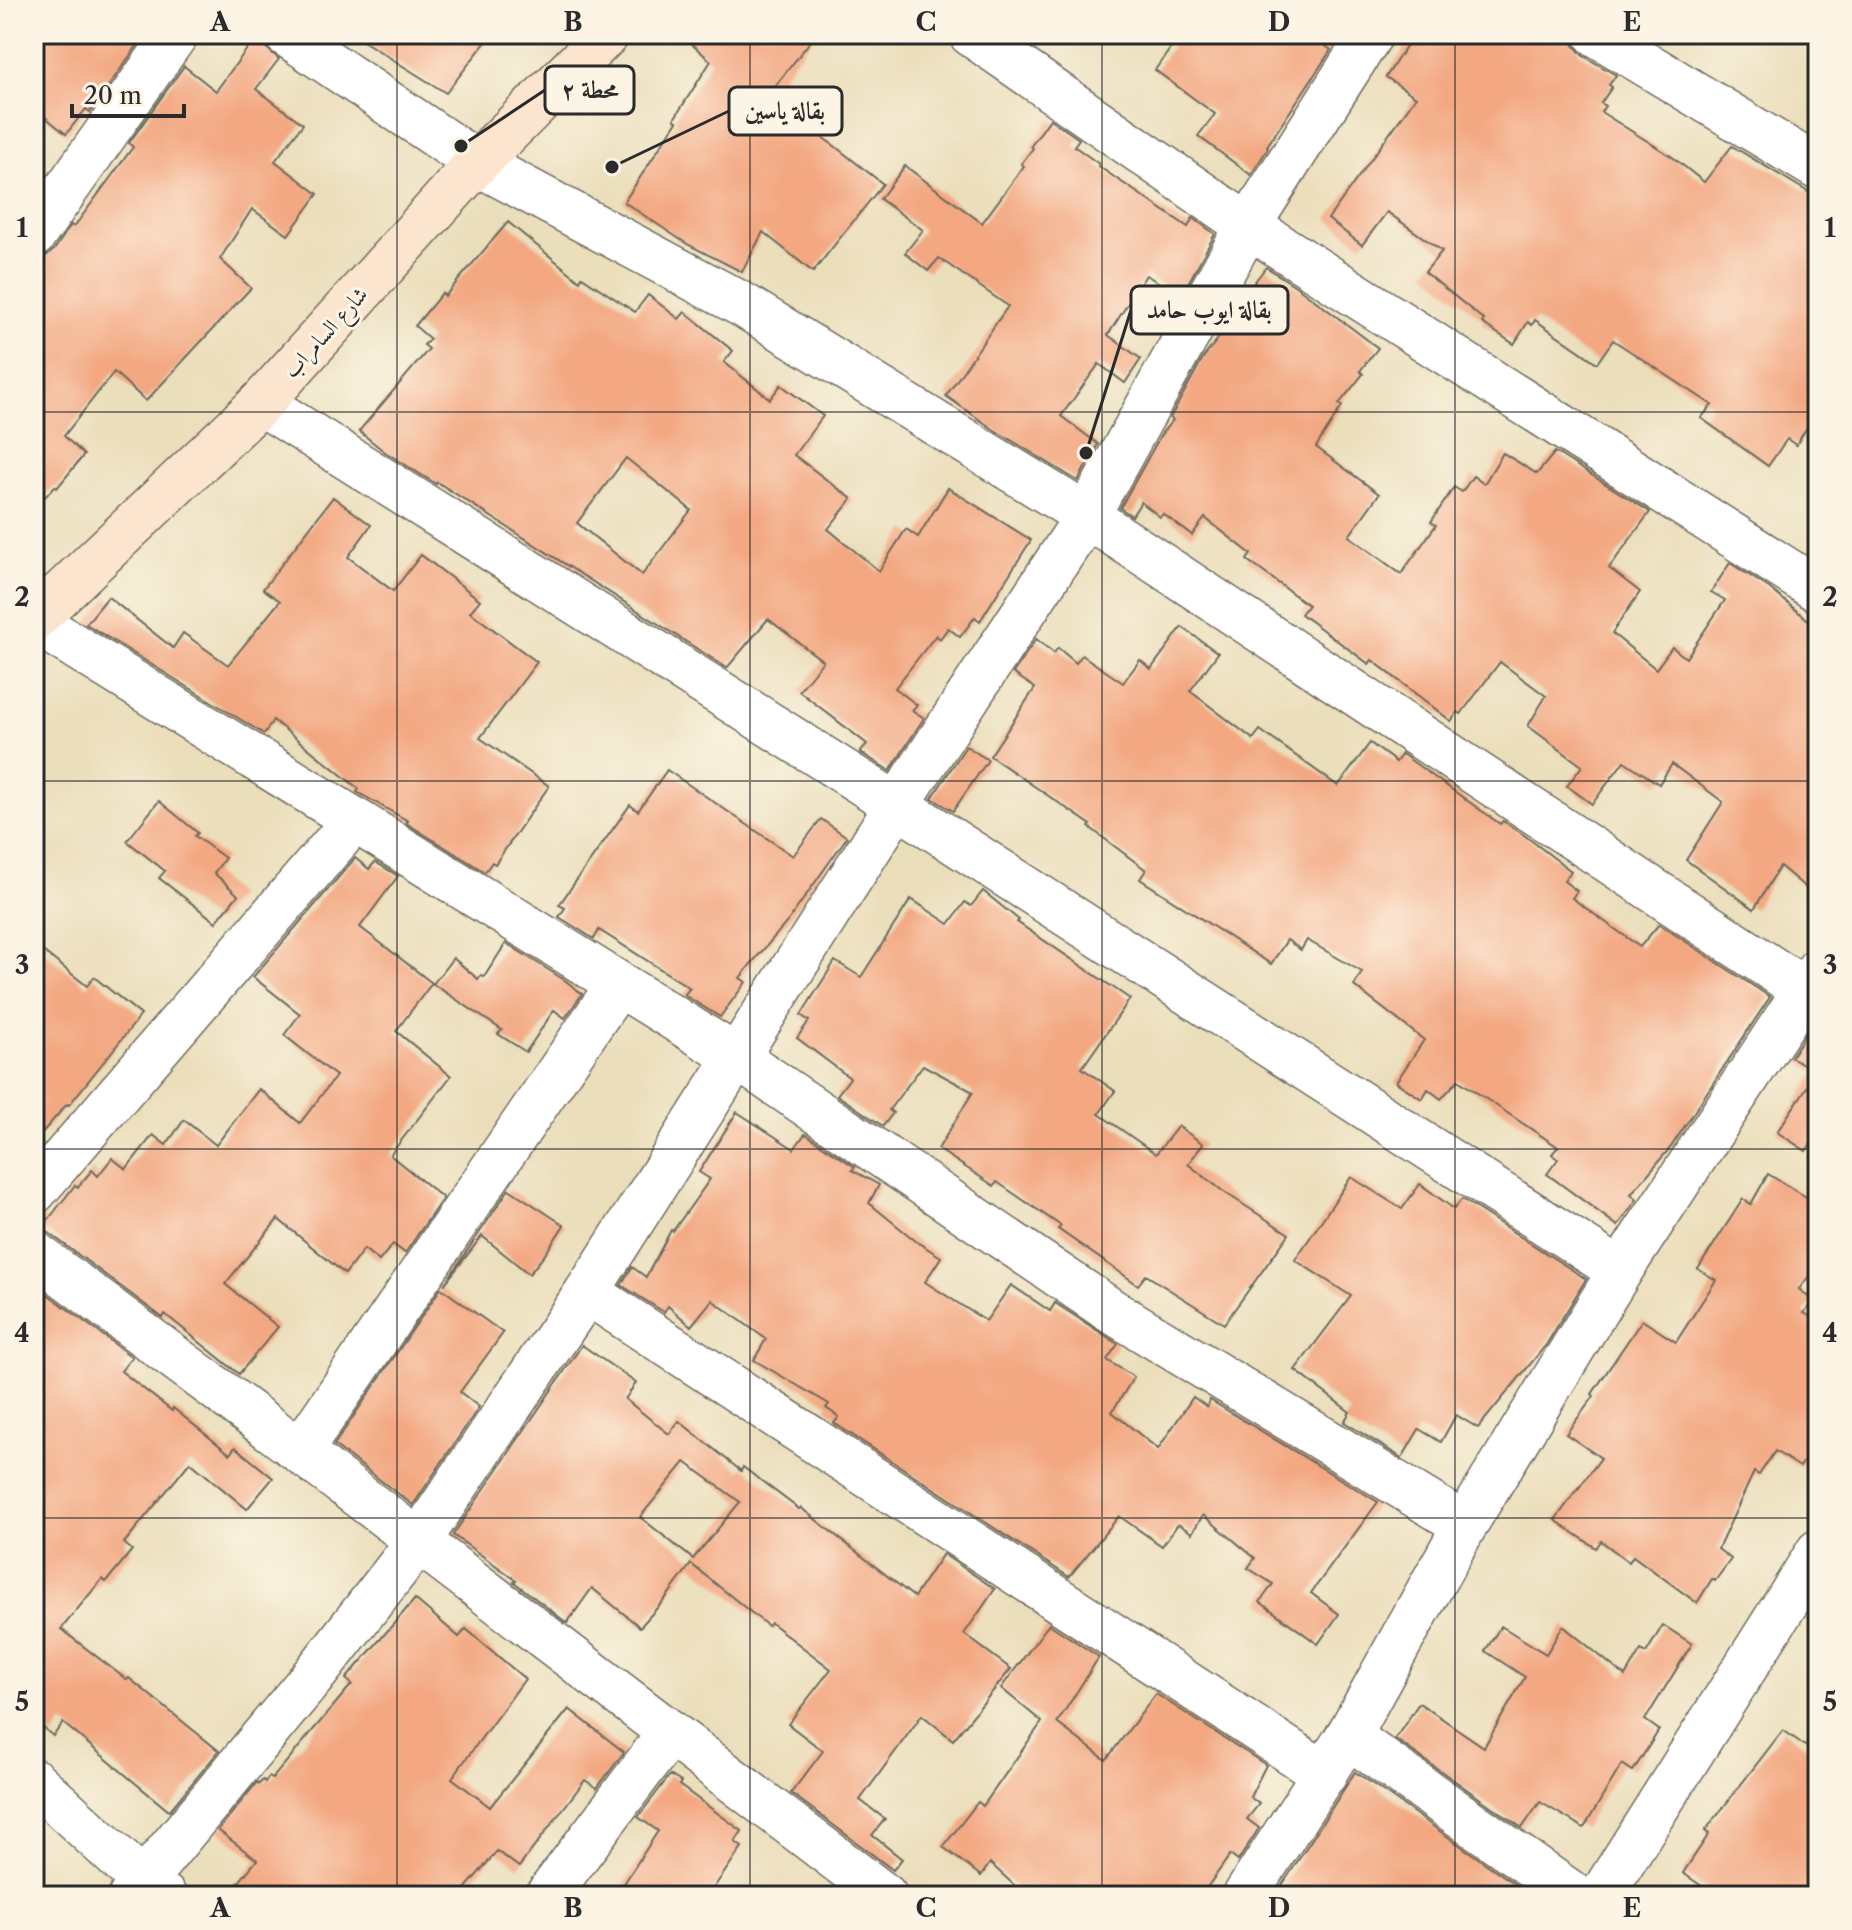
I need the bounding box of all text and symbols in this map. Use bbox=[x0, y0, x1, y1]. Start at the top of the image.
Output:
text: A bbox=[209, 6, 231, 38]
text: B bbox=[563, 6, 583, 38]
text: C bbox=[916, 6, 936, 38]
text: D bbox=[1268, 6, 1290, 38]
text: E bbox=[1623, 6, 1641, 38]
callout: محطة ٢ bbox=[545, 66, 634, 114]
scale bar bbox=[72, 68, 184, 118]
text: محطة ٢ bbox=[562, 75, 619, 104]
text: 20 m bbox=[84, 81, 142, 110]
callout: بقالة ياسين bbox=[729, 87, 842, 135]
text: بقالة ياسين bbox=[745, 96, 825, 126]
text: 1 bbox=[16, 212, 28, 244]
text: 1 bbox=[1824, 212, 1836, 244]
street label: شارع السامراب bbox=[277, 281, 377, 387]
callout: بقالة ايوب حامد bbox=[1131, 286, 1288, 334]
text: بقالة ايوب حامد bbox=[1146, 295, 1272, 325]
text: 2 bbox=[14, 581, 30, 613]
text: 2 bbox=[1822, 581, 1838, 613]
text: 3 bbox=[15, 949, 29, 981]
text: 3 bbox=[1823, 949, 1837, 981]
text: 4 bbox=[14, 1317, 30, 1349]
text: 4 bbox=[1822, 1317, 1838, 1349]
text: 5 bbox=[15, 1686, 29, 1718]
text: 5 bbox=[1823, 1686, 1837, 1718]
text: A bbox=[209, 1892, 231, 1924]
text: B bbox=[563, 1892, 583, 1924]
text: C bbox=[916, 1892, 936, 1924]
text: D bbox=[1268, 1892, 1290, 1924]
text: E bbox=[1623, 1892, 1641, 1924]

